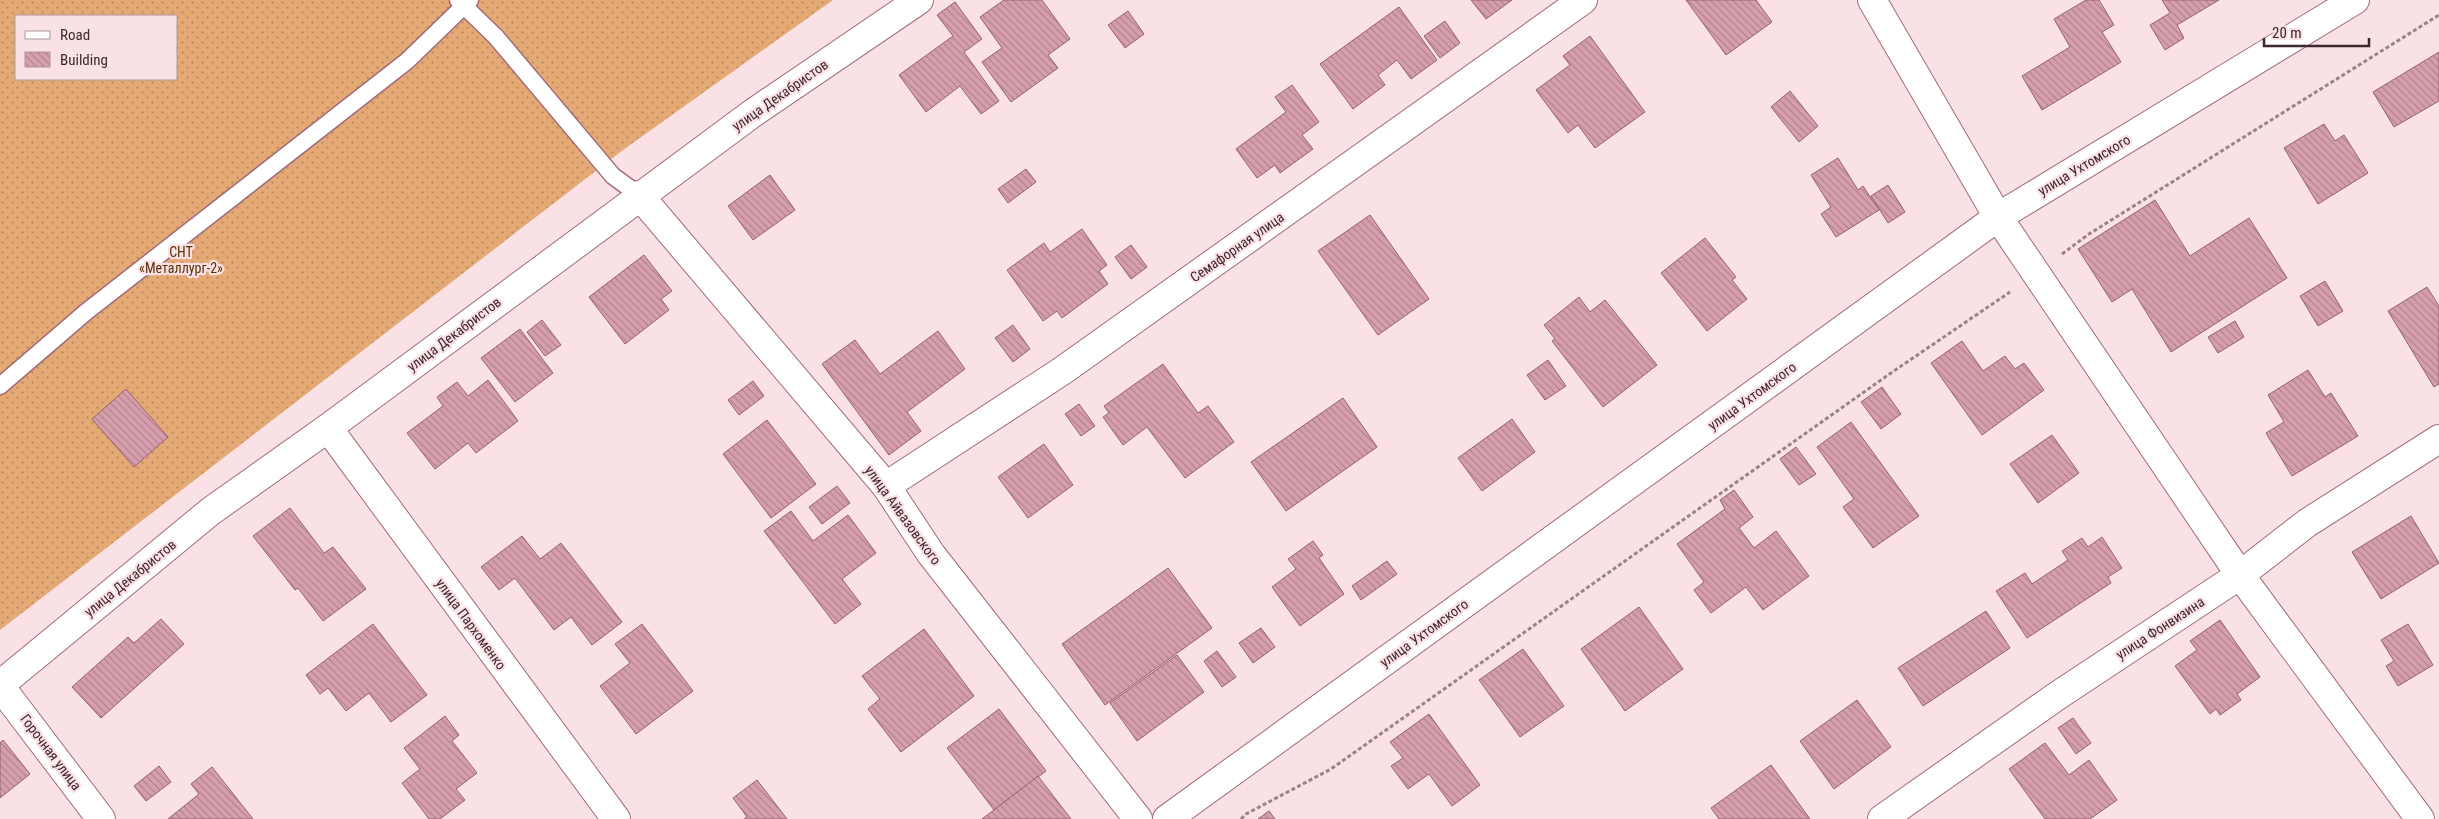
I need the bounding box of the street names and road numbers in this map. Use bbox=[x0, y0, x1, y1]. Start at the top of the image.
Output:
street label: улица Декабристов bbox=[729, 56, 831, 134]
street label: улица Ухтомского bbox=[2035, 131, 2133, 199]
street label: Семафорная улица bbox=[1187, 209, 1287, 285]
street label: улица Декабристов bbox=[404, 294, 504, 374]
street label: улица Ухтомского bbox=[1705, 359, 1799, 433]
street label: улица Айвазовского bbox=[862, 462, 944, 568]
street label: улица Декабристов bbox=[81, 536, 179, 620]
street label: улица Пархоменко bbox=[433, 575, 509, 673]
street label: улица Фонвизина bbox=[2113, 593, 2207, 663]
street label: улица Ухтомского bbox=[1377, 596, 1471, 670]
street label: Горочная улица bbox=[17, 711, 85, 793]

